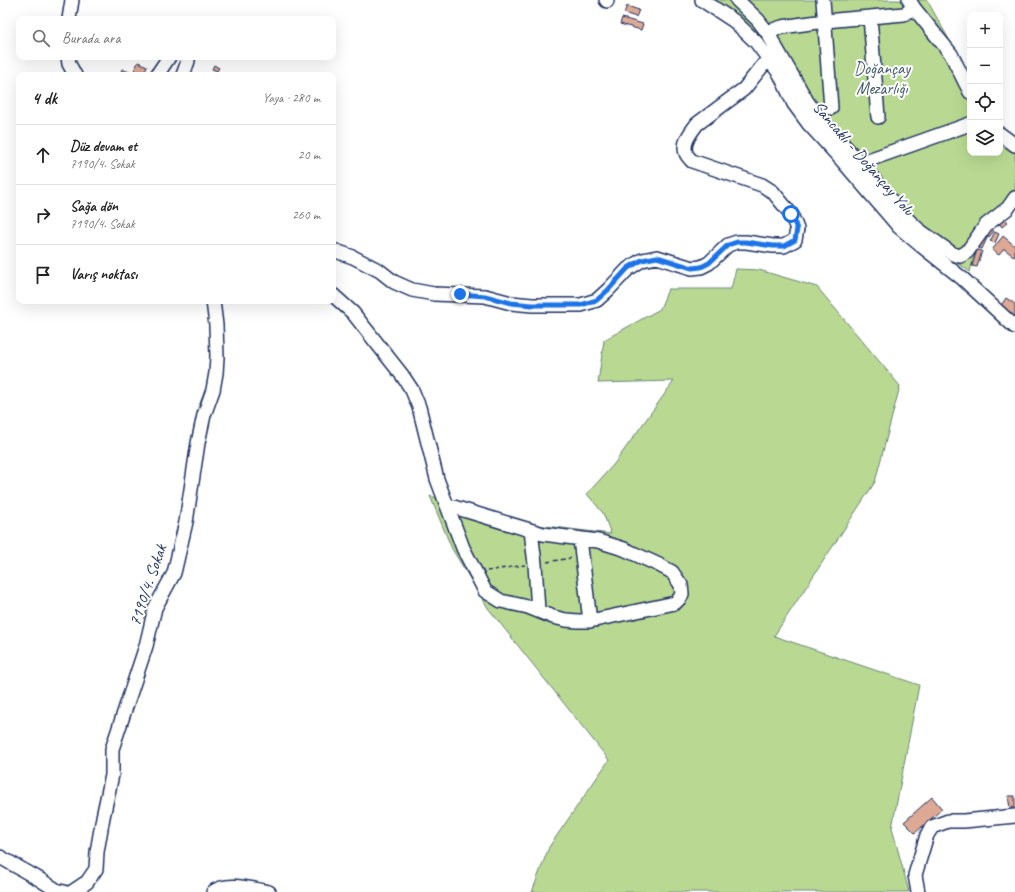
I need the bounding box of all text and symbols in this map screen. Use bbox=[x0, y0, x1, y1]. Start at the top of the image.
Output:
map controls bbox=[967, 12, 1003, 156]
button: + bbox=[967, 12, 1003, 48]
search box bbox=[16, 16, 336, 60]
icon: search bbox=[30, 27, 52, 49]
text: Burada ara bbox=[62, 29, 120, 48]
button: − bbox=[967, 48, 1003, 84]
park label: Doğançay Mezarlığı bbox=[854, 58, 911, 99]
button: locate bbox=[967, 84, 1003, 120]
text: 4 dk bbox=[32, 88, 57, 109]
text: Yaya · 280 m bbox=[263, 90, 320, 106]
street label: Sancaklı - Doğançay Yolu bbox=[808, 97, 920, 221]
button: layers bbox=[967, 120, 1003, 156]
text: Düz devam et bbox=[70, 137, 137, 156]
icon: ahead bbox=[32, 144, 54, 166]
text: 20 m bbox=[298, 147, 320, 163]
text: 7190/4. Sokak bbox=[70, 156, 135, 172]
text: Sağa dön bbox=[70, 197, 118, 216]
icon: right bbox=[32, 204, 54, 226]
route start bbox=[782, 205, 800, 223]
text: 260 m bbox=[292, 207, 320, 223]
text: 7190/4. Sokak bbox=[70, 216, 135, 232]
icon: arrive bbox=[32, 264, 54, 286]
text: Varış noktası bbox=[70, 265, 137, 284]
route end bbox=[451, 285, 469, 303]
street label: 7190/4. Sokak bbox=[124, 540, 172, 629]

